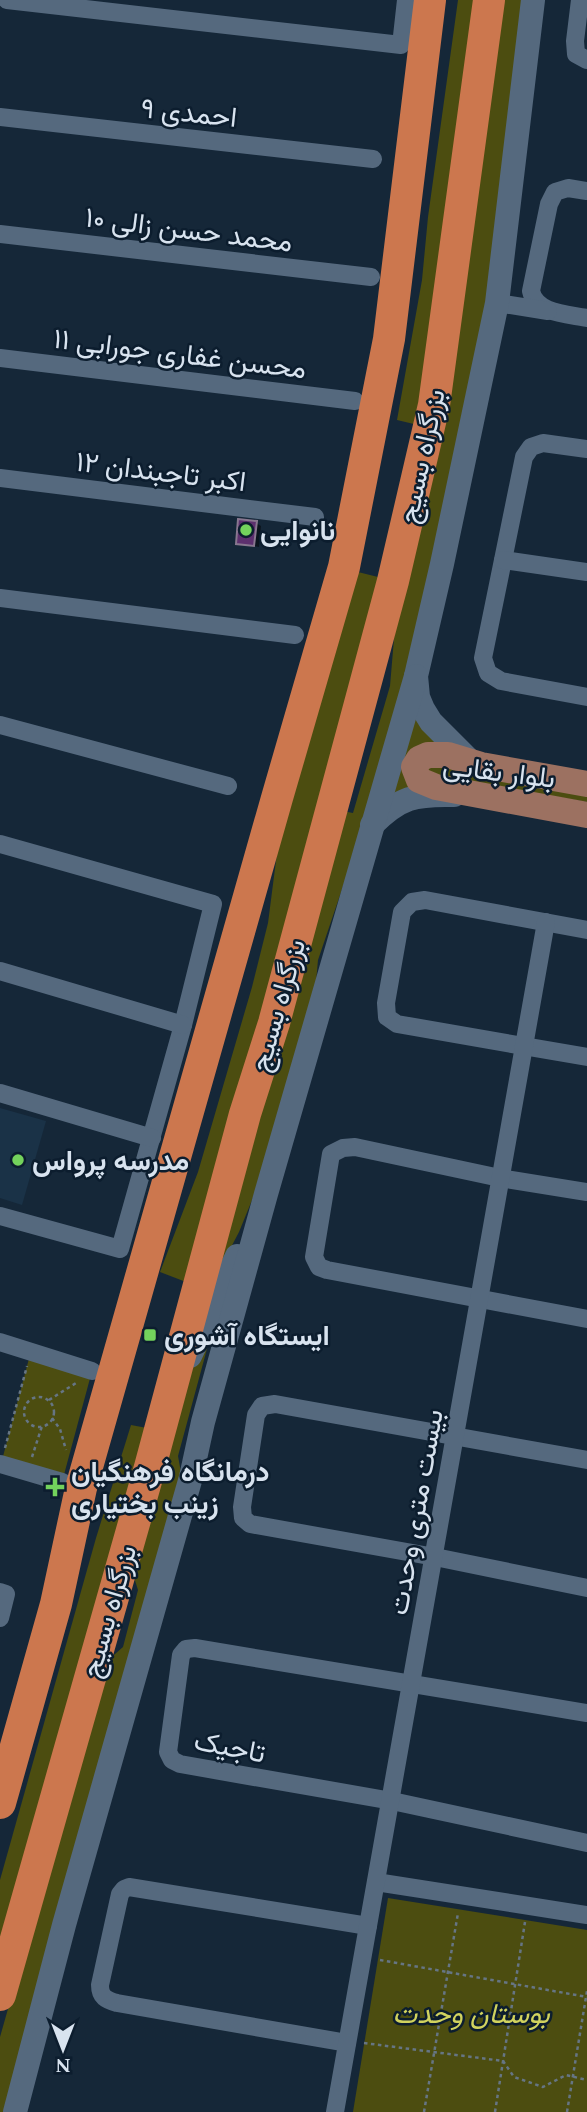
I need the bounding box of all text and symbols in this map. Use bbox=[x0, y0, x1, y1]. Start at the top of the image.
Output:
street label: احمدی ۹ bbox=[139, 87, 239, 140]
street label: محمد حسن زالی ۱۰ bbox=[83, 196, 295, 265]
street label: محسن غفاری جورابی ۱۱ bbox=[51, 318, 309, 391]
street label: بزرگراه بسیج bbox=[387, 385, 458, 527]
street label: اکبر تاجبندان ۱۲ bbox=[73, 441, 248, 504]
place label: نانوایی bbox=[260, 510, 335, 553]
marker: نانوایی bbox=[238, 522, 254, 538]
street label: بلوار بقایی bbox=[440, 744, 557, 801]
street label: بزرگراه بسیج bbox=[239, 934, 318, 1077]
place label: مدرسه پرواس bbox=[32, 1140, 189, 1183]
marker: مدرسه پرواس bbox=[10, 1152, 26, 1168]
place label: ایستگاه آشوری bbox=[164, 1315, 330, 1358]
marker: ایستگاه آشوری bbox=[142, 1327, 158, 1343]
street label: بیست متری وحدت bbox=[377, 1406, 456, 1619]
place label: درمانگاه فرهنگیان زینب بختیاری bbox=[71, 1451, 270, 1526]
marker: درمانگاه فرهنگیان زینب بختیاری bbox=[45, 1477, 65, 1497]
street label: بزرگراه بسیج bbox=[70, 1540, 149, 1683]
street label: تاجیک bbox=[190, 1720, 269, 1775]
park label: بوستان وحدت bbox=[392, 1993, 550, 2036]
north arrow bbox=[28, 2014, 98, 2084]
text: N bbox=[55, 2050, 71, 2079]

